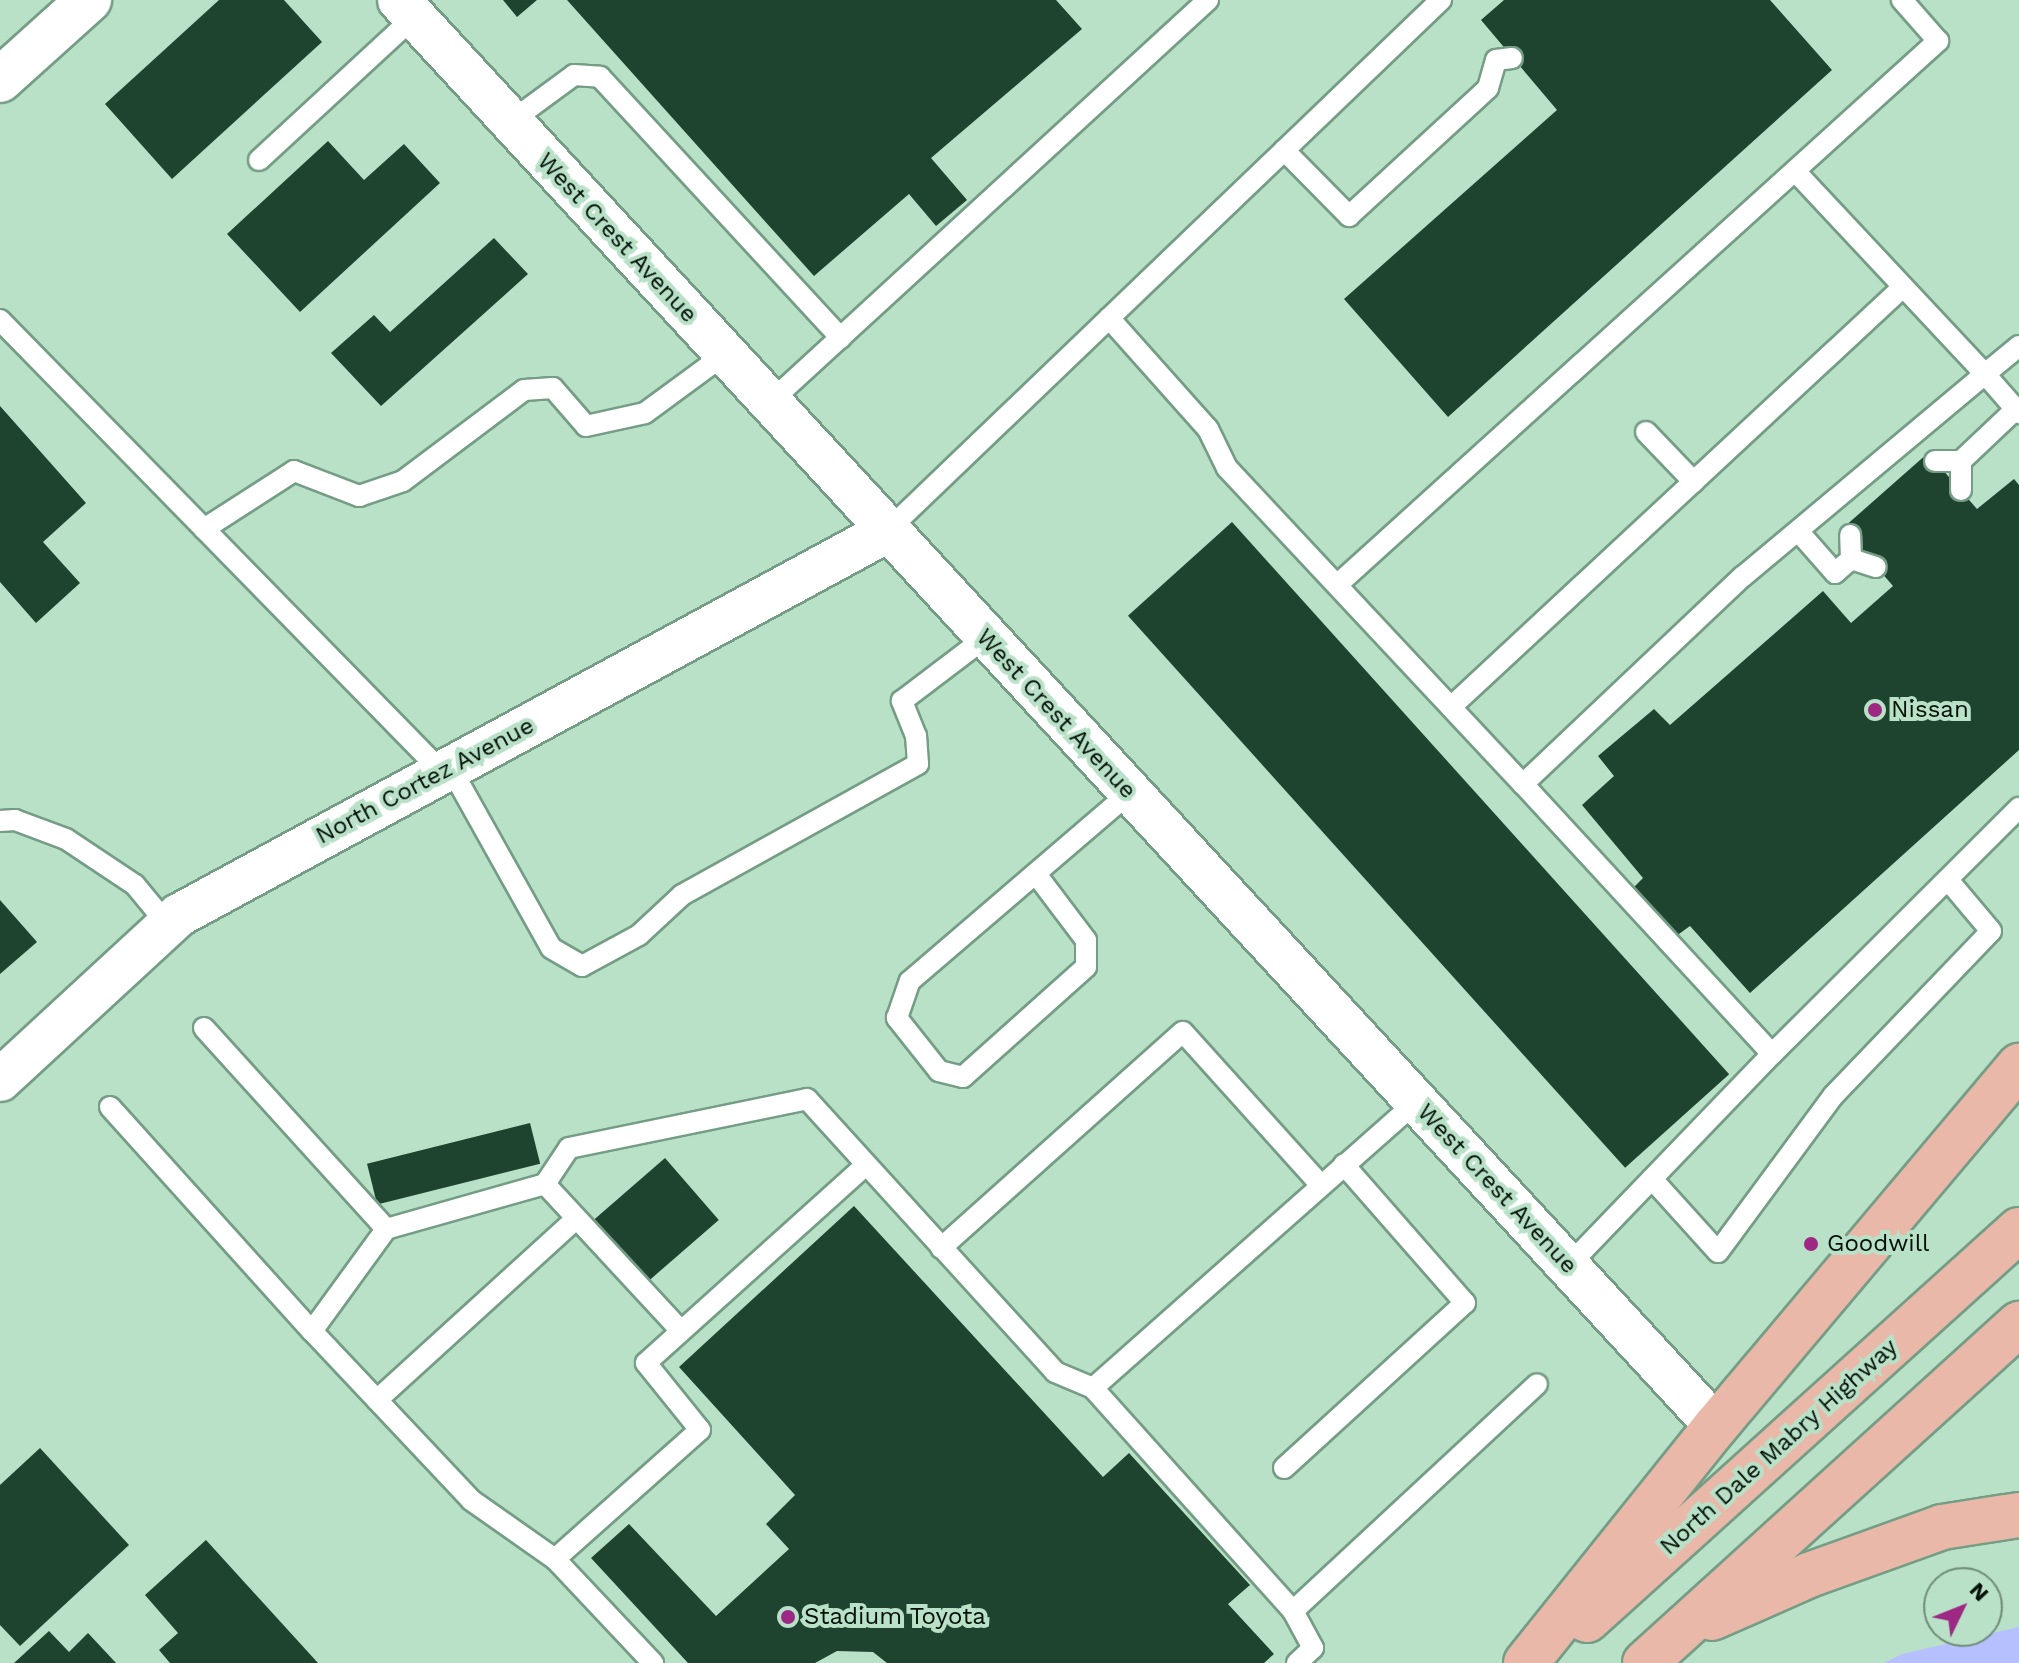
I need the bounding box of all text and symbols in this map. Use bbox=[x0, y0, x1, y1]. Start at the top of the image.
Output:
street label: West Crest Avenue bbox=[531, 147, 703, 329]
street label: West Crest Avenue bbox=[970, 623, 1142, 805]
place label: Nissan bbox=[1891, 696, 1969, 724]
marker: Nissan bbox=[1866, 701, 1884, 719]
street label: North Cortez Avenue bbox=[311, 711, 539, 851]
street label: West Crest Avenue bbox=[1411, 1098, 1583, 1280]
place label: Goodwill bbox=[1827, 1230, 1929, 1258]
marker: Goodwill bbox=[1802, 1235, 1820, 1253]
street label: North Dale Mabry Highway bbox=[1654, 1333, 1904, 1561]
north arrow bbox=[1923, 1567, 2003, 1647]
text: N bbox=[1965, 1577, 1994, 1606]
place label: Stadium Toyota bbox=[804, 1603, 986, 1631]
marker: Stadium Toyota bbox=[779, 1608, 797, 1626]

